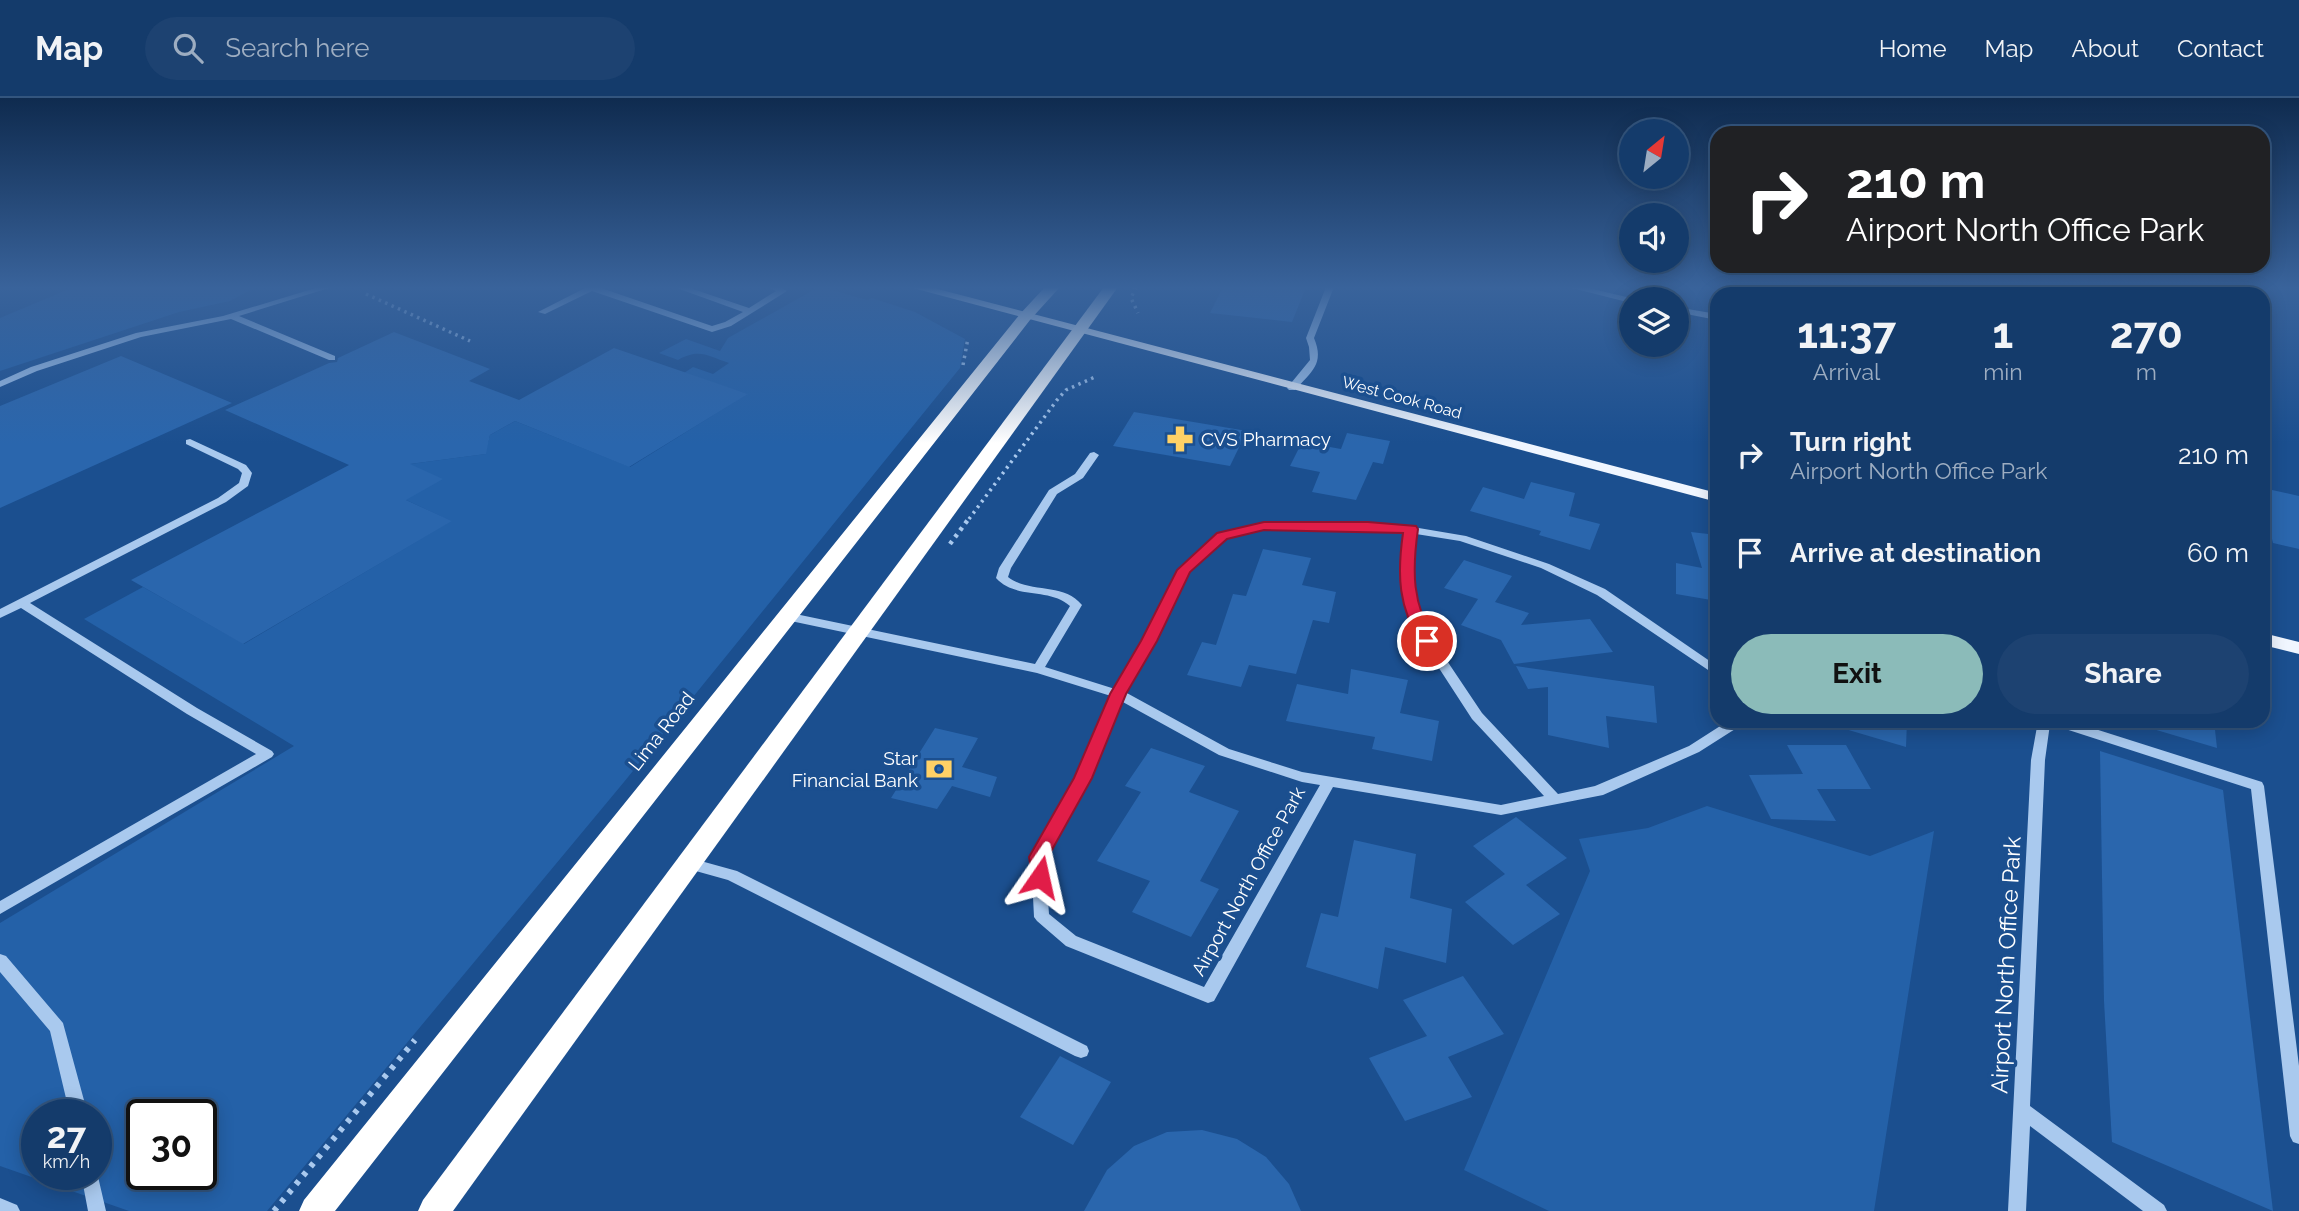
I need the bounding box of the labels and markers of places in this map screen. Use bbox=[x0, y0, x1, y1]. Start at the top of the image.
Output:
pharmacy icon: CVS Pharmacy bbox=[1165, 424, 1195, 454]
place label: CVS Pharmacy bbox=[1201, 428, 1331, 450]
pin bbox=[1397, 611, 1457, 671]
place label: Star Financial Bank bbox=[792, 747, 918, 791]
bank icon: Star Financial Bank bbox=[924, 754, 954, 784]

